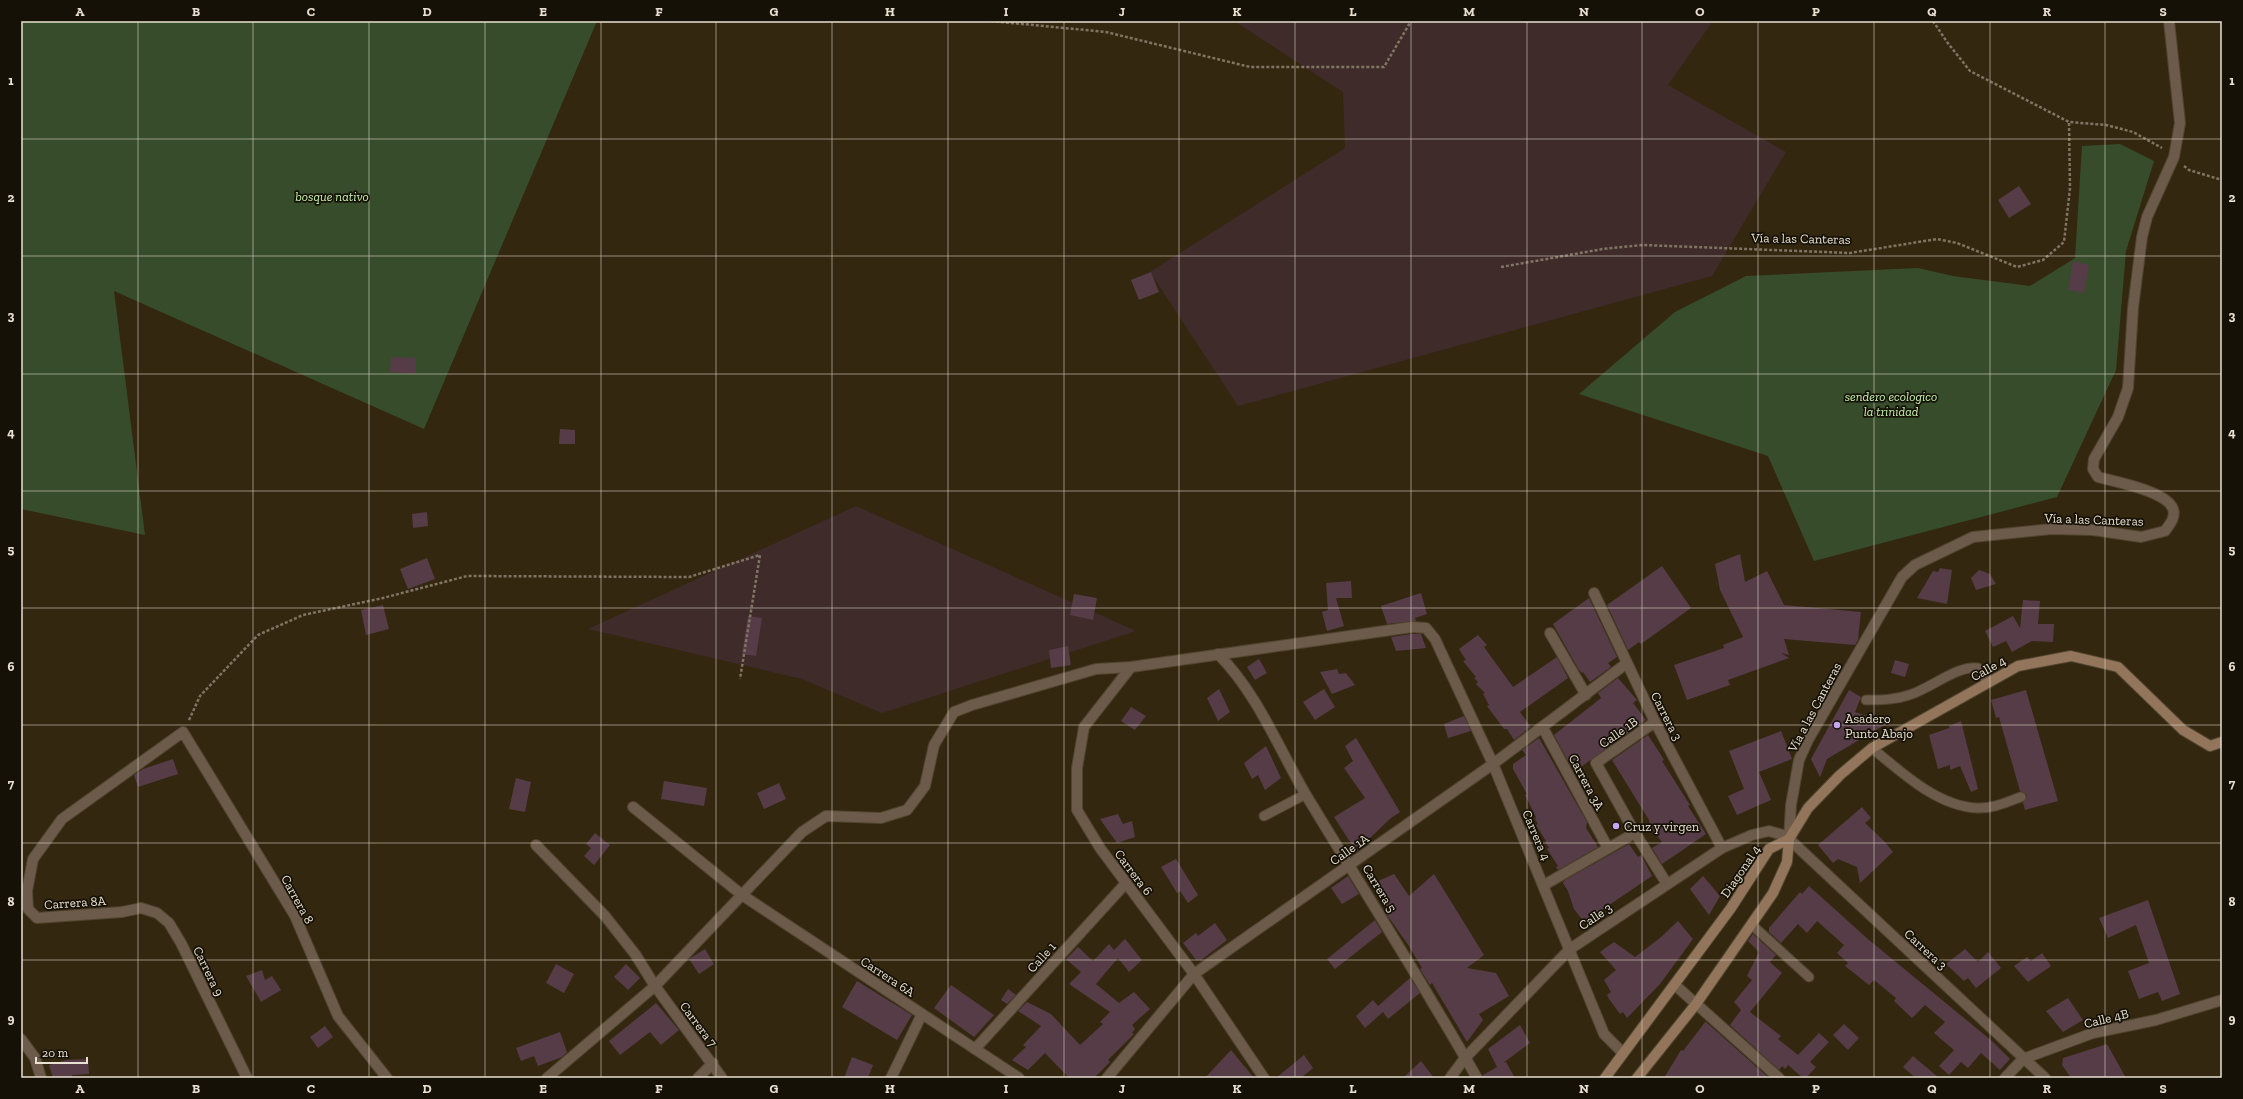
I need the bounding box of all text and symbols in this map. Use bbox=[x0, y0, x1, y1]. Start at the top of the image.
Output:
text: A bbox=[76, 4, 85, 19]
text: B bbox=[192, 4, 200, 19]
text: C bbox=[307, 4, 315, 19]
text: D bbox=[422, 4, 432, 19]
text: E bbox=[539, 4, 547, 19]
text: F bbox=[655, 4, 663, 19]
text: G bbox=[770, 4, 779, 19]
text: H bbox=[885, 4, 895, 19]
text: I bbox=[1004, 4, 1009, 19]
text: J bbox=[1119, 4, 1125, 19]
text: K bbox=[1233, 4, 1242, 19]
text: L bbox=[1349, 4, 1357, 19]
text: M bbox=[1463, 4, 1475, 19]
text: N bbox=[1579, 4, 1589, 19]
text: O bbox=[1695, 4, 1705, 19]
text: P bbox=[1812, 4, 1820, 19]
text: Q bbox=[1927, 4, 1937, 19]
text: R bbox=[2043, 4, 2052, 19]
text: S bbox=[2159, 4, 2167, 19]
text: 1 bbox=[8, 73, 14, 88]
text: 1 bbox=[2229, 73, 2235, 88]
park label: bosque nativo bbox=[295, 189, 369, 204]
text: 2 bbox=[8, 190, 15, 205]
text: 2 bbox=[2229, 190, 2236, 205]
street label: Vía a las Canteras bbox=[1750, 230, 1851, 247]
text: 3 bbox=[8, 308, 15, 323]
text: 3 bbox=[2229, 308, 2236, 323]
park label: sendero ecologico la trinidad bbox=[1845, 389, 1937, 419]
text: 4 bbox=[7, 425, 15, 440]
text: 4 bbox=[2228, 425, 2236, 440]
street label: Vía a las Canteras bbox=[2043, 510, 2144, 529]
text: 5 bbox=[8, 542, 15, 557]
text: 5 bbox=[2229, 542, 2236, 557]
street label: Calle 4 bbox=[1968, 653, 2008, 684]
text: 6 bbox=[8, 659, 15, 674]
text: 6 bbox=[2229, 659, 2236, 674]
street label: Vía a las Canteras bbox=[1784, 660, 1844, 755]
street label: Carrera 3 bbox=[1648, 689, 1685, 743]
place label: Asadero Punto Abajo bbox=[1845, 711, 1913, 742]
street label: Calle 1B bbox=[1596, 714, 1641, 751]
marker: Asadero Punto Abajo bbox=[1832, 720, 1842, 730]
street label: Carrera 3A bbox=[1566, 752, 1608, 813]
text: 7 bbox=[8, 776, 15, 791]
text: 7 bbox=[2229, 776, 2236, 791]
street label: Carrera 4 bbox=[1519, 808, 1554, 863]
place label: Cruz y virgen bbox=[1624, 819, 1700, 834]
marker: Cruz y virgen bbox=[1611, 821, 1621, 831]
street label: Calle 1A bbox=[1327, 830, 1372, 868]
street label: Diagonal 4 bbox=[1717, 842, 1763, 900]
street label: Carrera 6 bbox=[1112, 846, 1156, 898]
street label: Carrera 5 bbox=[1359, 862, 1400, 915]
street label: Carrera 8 bbox=[278, 872, 317, 926]
street label: Carrera 8A bbox=[44, 893, 107, 912]
text: 8 bbox=[7, 894, 15, 909]
text: 8 bbox=[2228, 894, 2236, 909]
street label: Calle 3 bbox=[1576, 900, 1615, 933]
street label: Carrera 3 bbox=[1901, 926, 1950, 973]
street label: Calle 1 bbox=[1024, 939, 1059, 976]
street label: Carrera 9 bbox=[190, 944, 227, 999]
street label: Carrera 6A bbox=[858, 953, 918, 1000]
street label: Carrera 7 bbox=[677, 999, 720, 1050]
street label: Calle 4B bbox=[2082, 1006, 2130, 1031]
text: 9 bbox=[8, 1011, 15, 1026]
text: 9 bbox=[2229, 1011, 2236, 1026]
scale bar bbox=[36, 1039, 87, 1065]
text: 20 m bbox=[42, 1046, 69, 1060]
text: A bbox=[76, 1081, 85, 1096]
text: B bbox=[192, 1081, 200, 1096]
text: C bbox=[307, 1081, 315, 1096]
text: D bbox=[422, 1081, 432, 1096]
text: E bbox=[539, 1081, 547, 1096]
text: F bbox=[655, 1081, 663, 1096]
text: G bbox=[770, 1081, 779, 1096]
text: H bbox=[885, 1081, 895, 1096]
text: I bbox=[1004, 1081, 1009, 1096]
text: J bbox=[1119, 1081, 1125, 1096]
text: K bbox=[1233, 1081, 1242, 1096]
text: L bbox=[1349, 1081, 1357, 1096]
text: M bbox=[1463, 1081, 1475, 1096]
text: N bbox=[1579, 1081, 1589, 1096]
text: O bbox=[1695, 1081, 1705, 1096]
text: P bbox=[1812, 1081, 1820, 1096]
text: Q bbox=[1927, 1081, 1937, 1096]
text: R bbox=[2043, 1081, 2052, 1096]
text: S bbox=[2159, 1081, 2167, 1096]

